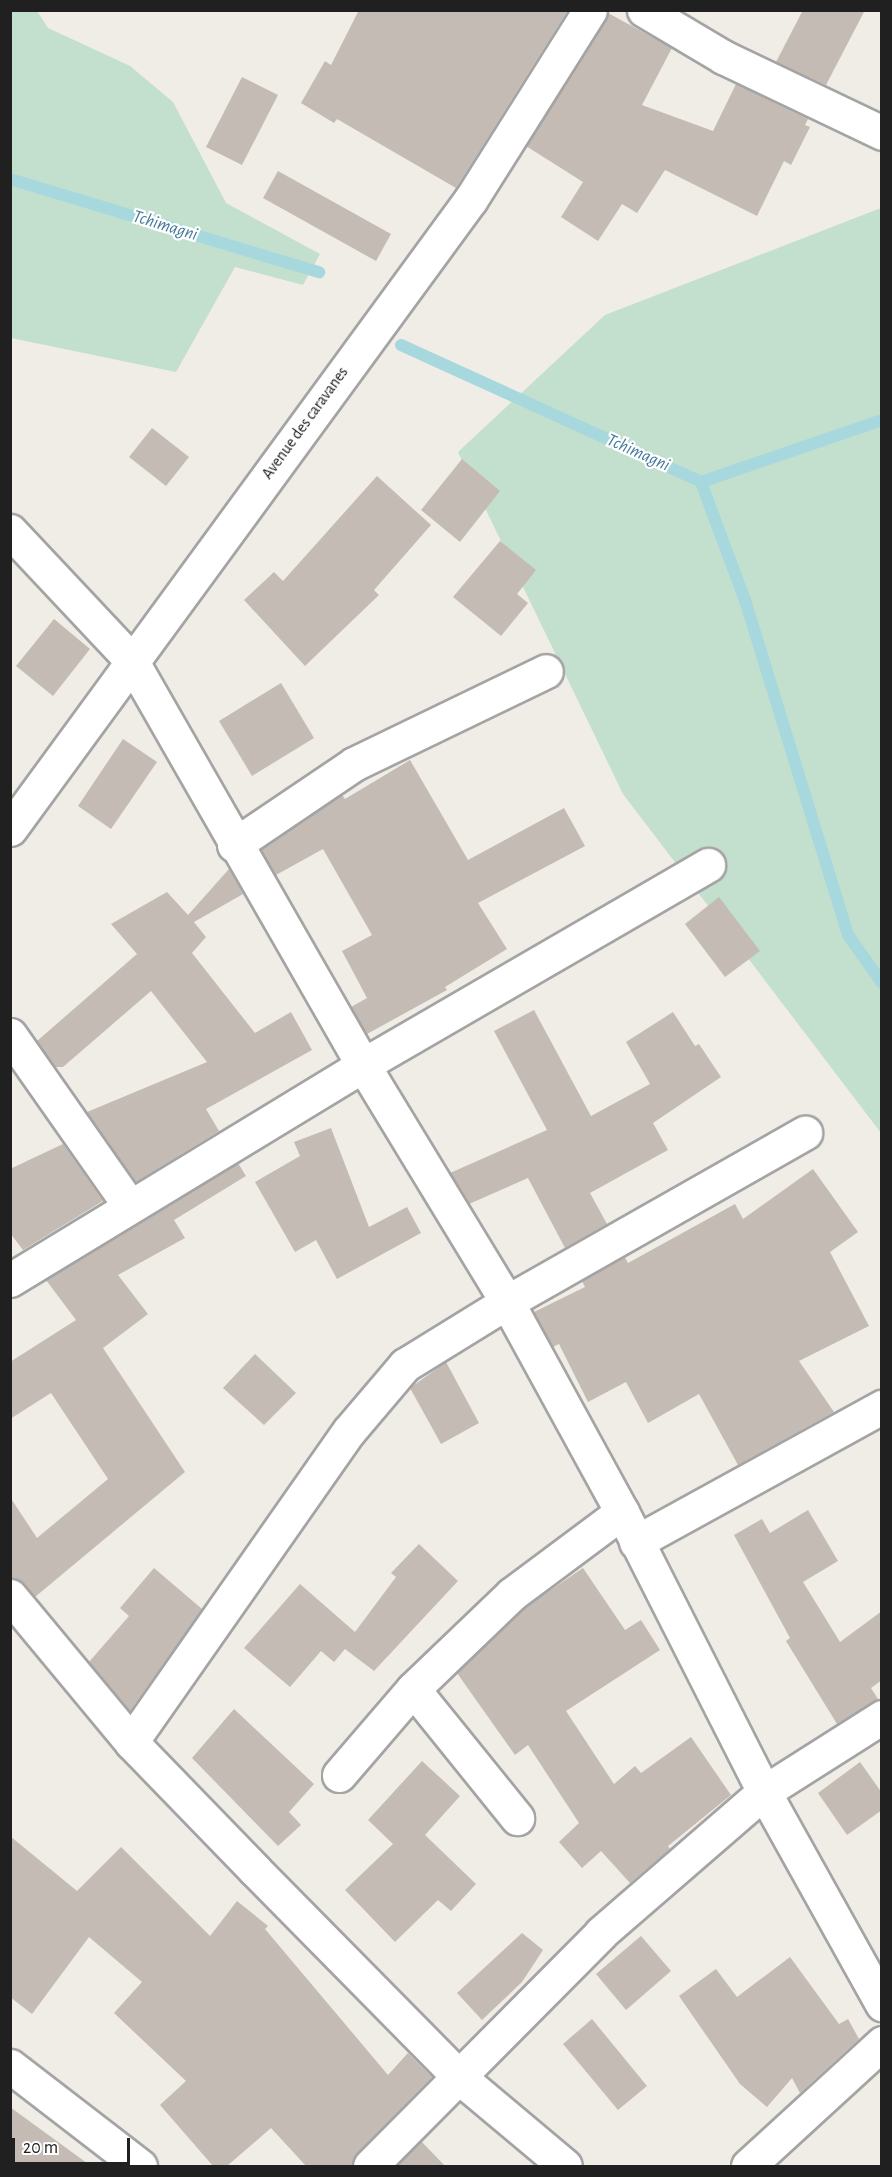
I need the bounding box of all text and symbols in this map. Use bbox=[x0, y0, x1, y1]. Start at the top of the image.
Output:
water label: Tchimagni bbox=[130, 206, 200, 246]
street label: Avenue des caravanes bbox=[258, 363, 352, 483]
water label: Tchimagni bbox=[603, 430, 673, 476]
scale bar bbox=[15, 2126, 134, 2164]
text: 20 m bbox=[23, 2139, 58, 2157]

